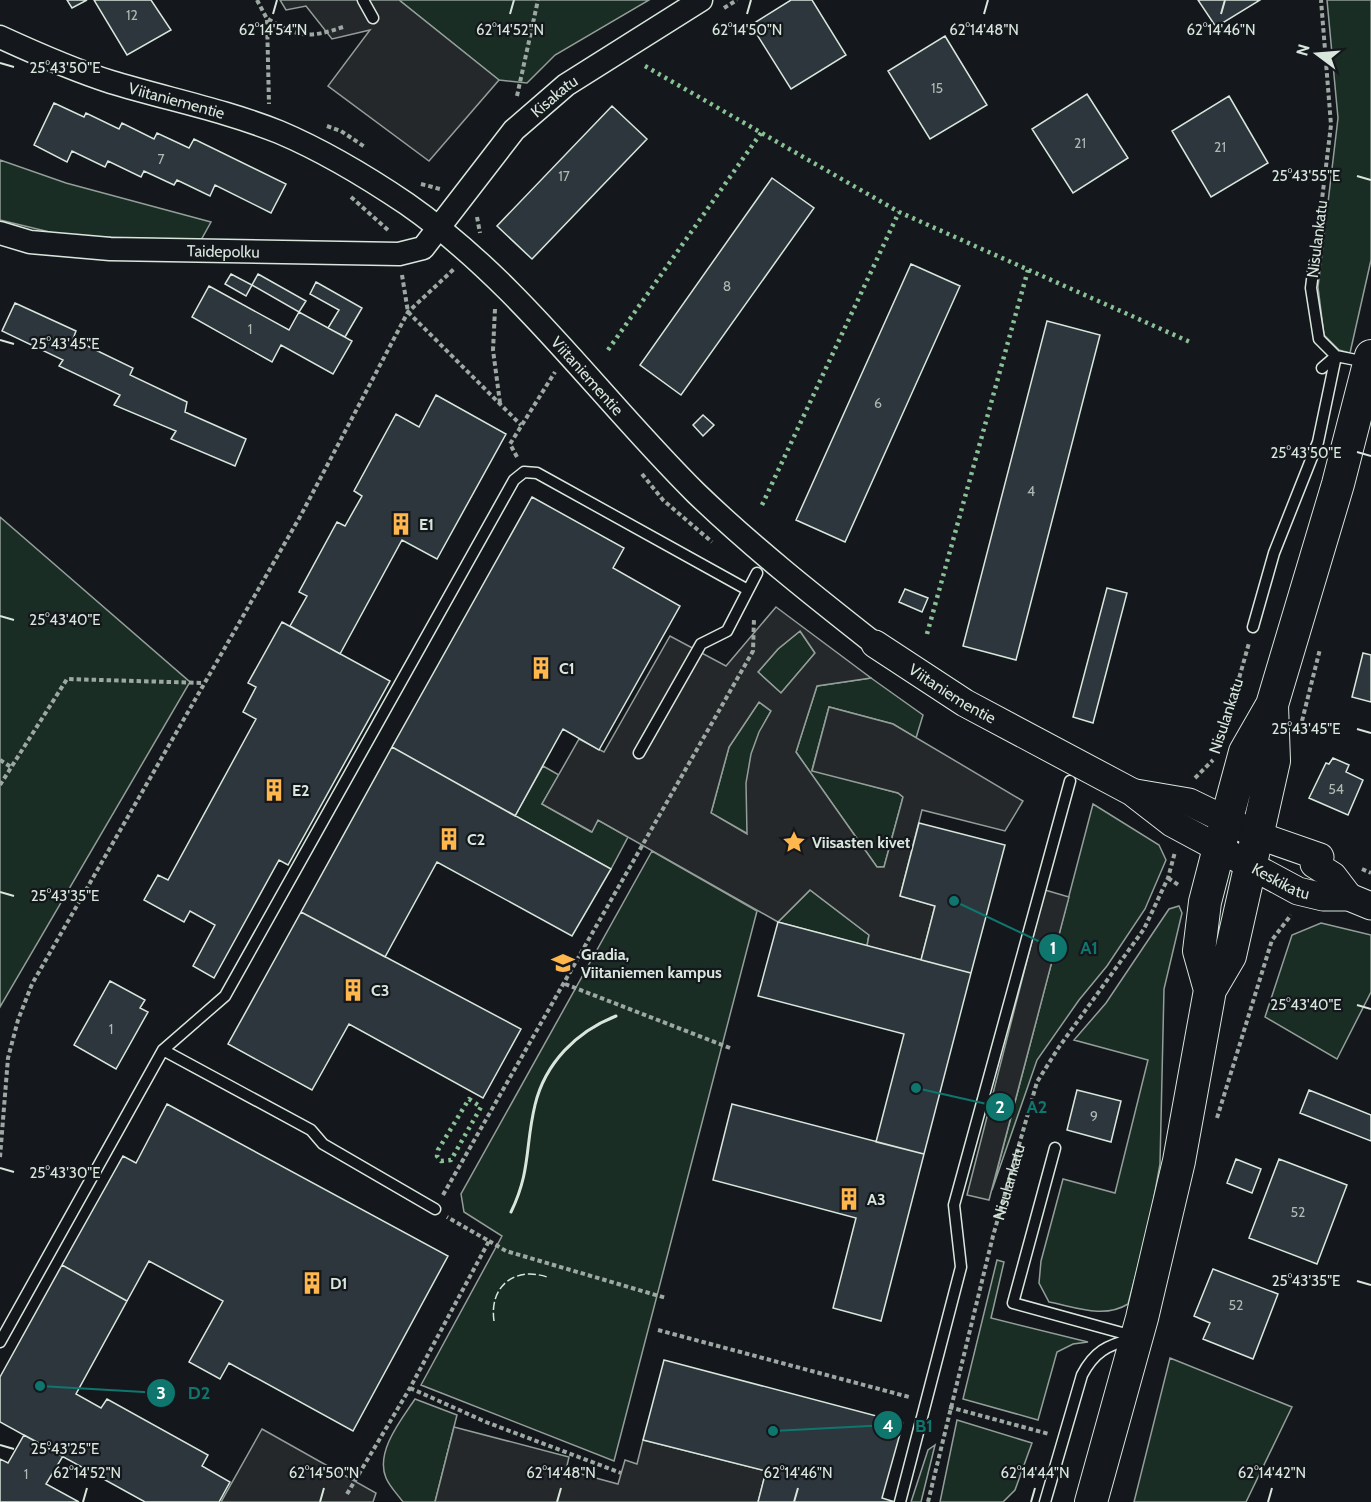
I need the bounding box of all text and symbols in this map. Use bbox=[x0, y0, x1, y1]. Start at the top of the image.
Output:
house number: 12 bbox=[126, 6, 138, 24]
text: 62°14'54"N bbox=[239, 21, 307, 39]
text: 62°14'52"N bbox=[476, 21, 544, 39]
text: 62°14'50"N bbox=[712, 21, 782, 39]
text: 62°14'48"N bbox=[949, 21, 1019, 39]
text: 62°14'46"N bbox=[1187, 21, 1256, 39]
north arrow bbox=[1287, 24, 1347, 84]
text: N bbox=[1292, 42, 1314, 58]
text: 25°43'50"E bbox=[29, 59, 101, 77]
street label: Kisakatu bbox=[527, 71, 581, 121]
street label: Viitaniementie bbox=[126, 78, 227, 122]
house number: 15 bbox=[931, 79, 943, 97]
house number: 21 bbox=[1074, 134, 1086, 152]
house number: 21 bbox=[1214, 138, 1226, 156]
house number: 7 bbox=[157, 150, 165, 168]
house number: 17 bbox=[558, 167, 570, 185]
text: 25°43'55"E bbox=[1272, 167, 1340, 185]
street label: Nisulankatu bbox=[1303, 199, 1331, 279]
street label: Taidepolku bbox=[187, 241, 260, 261]
house number: 8 bbox=[723, 277, 731, 295]
house number: 1 bbox=[248, 320, 252, 338]
street label: Viitaniementie bbox=[547, 332, 628, 419]
text: 25°43'45"E bbox=[31, 335, 99, 353]
house number: 6 bbox=[874, 394, 882, 412]
text: 25°43'50"E bbox=[1270, 444, 1342, 462]
house number: 4 bbox=[1027, 482, 1035, 500]
building icon: E1 bbox=[388, 511, 414, 537]
place label: E1 bbox=[419, 515, 434, 534]
text: 25°43'40"E bbox=[29, 611, 101, 629]
building icon: C1 bbox=[528, 655, 554, 681]
place label: C1 bbox=[559, 659, 575, 678]
street label: Viitaniementie bbox=[905, 659, 999, 727]
street label: Nisulankatu bbox=[1205, 676, 1247, 756]
text: 25°43'45"E bbox=[1272, 720, 1340, 738]
building icon: E2 bbox=[261, 777, 287, 803]
house number: 54 bbox=[1328, 780, 1344, 798]
place label: E2 bbox=[292, 781, 310, 800]
building icon: C2 bbox=[436, 826, 462, 852]
place icon: Viisasten kivet bbox=[781, 829, 807, 855]
place label: C2 bbox=[467, 830, 485, 849]
place label: Viisasten kivet bbox=[812, 833, 911, 852]
street label: Keskikatu bbox=[1249, 859, 1311, 903]
text: 25°43'35"E bbox=[31, 887, 99, 905]
callout: A1 bbox=[1038, 930, 1110, 966]
text: 1 bbox=[1050, 937, 1056, 959]
text: A1 bbox=[1080, 937, 1098, 959]
place label: Gradia, Viitaniemen kampus bbox=[581, 945, 722, 982]
school or university icon: Gradia, Viitaniemen kampus bbox=[550, 950, 576, 976]
building icon: C3 bbox=[340, 977, 366, 1003]
place label: C3 bbox=[371, 981, 389, 1000]
text: 25°43'40"E bbox=[1270, 996, 1342, 1014]
house number: 1 bbox=[109, 1020, 113, 1038]
callout: A2 bbox=[985, 1089, 1060, 1125]
text: 2 bbox=[995, 1096, 1005, 1118]
text: A2 bbox=[1027, 1096, 1047, 1118]
house number: 9 bbox=[1090, 1107, 1098, 1125]
street label: Nisulankatu bbox=[989, 1142, 1028, 1222]
text: 25°43'30"E bbox=[29, 1164, 101, 1182]
building icon: A3 bbox=[836, 1186, 862, 1212]
place label: A3 bbox=[867, 1190, 886, 1209]
house number: 52 bbox=[1291, 1203, 1305, 1221]
building icon: D1 bbox=[299, 1270, 325, 1296]
text: 25°43'35"E bbox=[1272, 1272, 1340, 1290]
place label: D1 bbox=[330, 1274, 347, 1293]
house number: 52 bbox=[1229, 1296, 1243, 1314]
callout: D2 bbox=[146, 1375, 222, 1411]
text: 3 bbox=[156, 1382, 166, 1404]
text: D2 bbox=[188, 1382, 210, 1404]
callout: B1 bbox=[873, 1407, 945, 1443]
text: 4 bbox=[882, 1415, 894, 1437]
text: B1 bbox=[915, 1415, 933, 1437]
text: 25°43'25"E bbox=[31, 1440, 99, 1458]
text: 62°14'52"N bbox=[53, 1464, 121, 1482]
text: 62°14'50"N bbox=[289, 1464, 359, 1482]
text: 62°14'48"N bbox=[526, 1464, 596, 1482]
text: 62°14'46"N bbox=[764, 1464, 833, 1482]
text: 62°14'44"N bbox=[1001, 1464, 1069, 1482]
text: 62°14'42"N bbox=[1238, 1464, 1306, 1482]
house number: 1 bbox=[24, 1465, 28, 1483]

